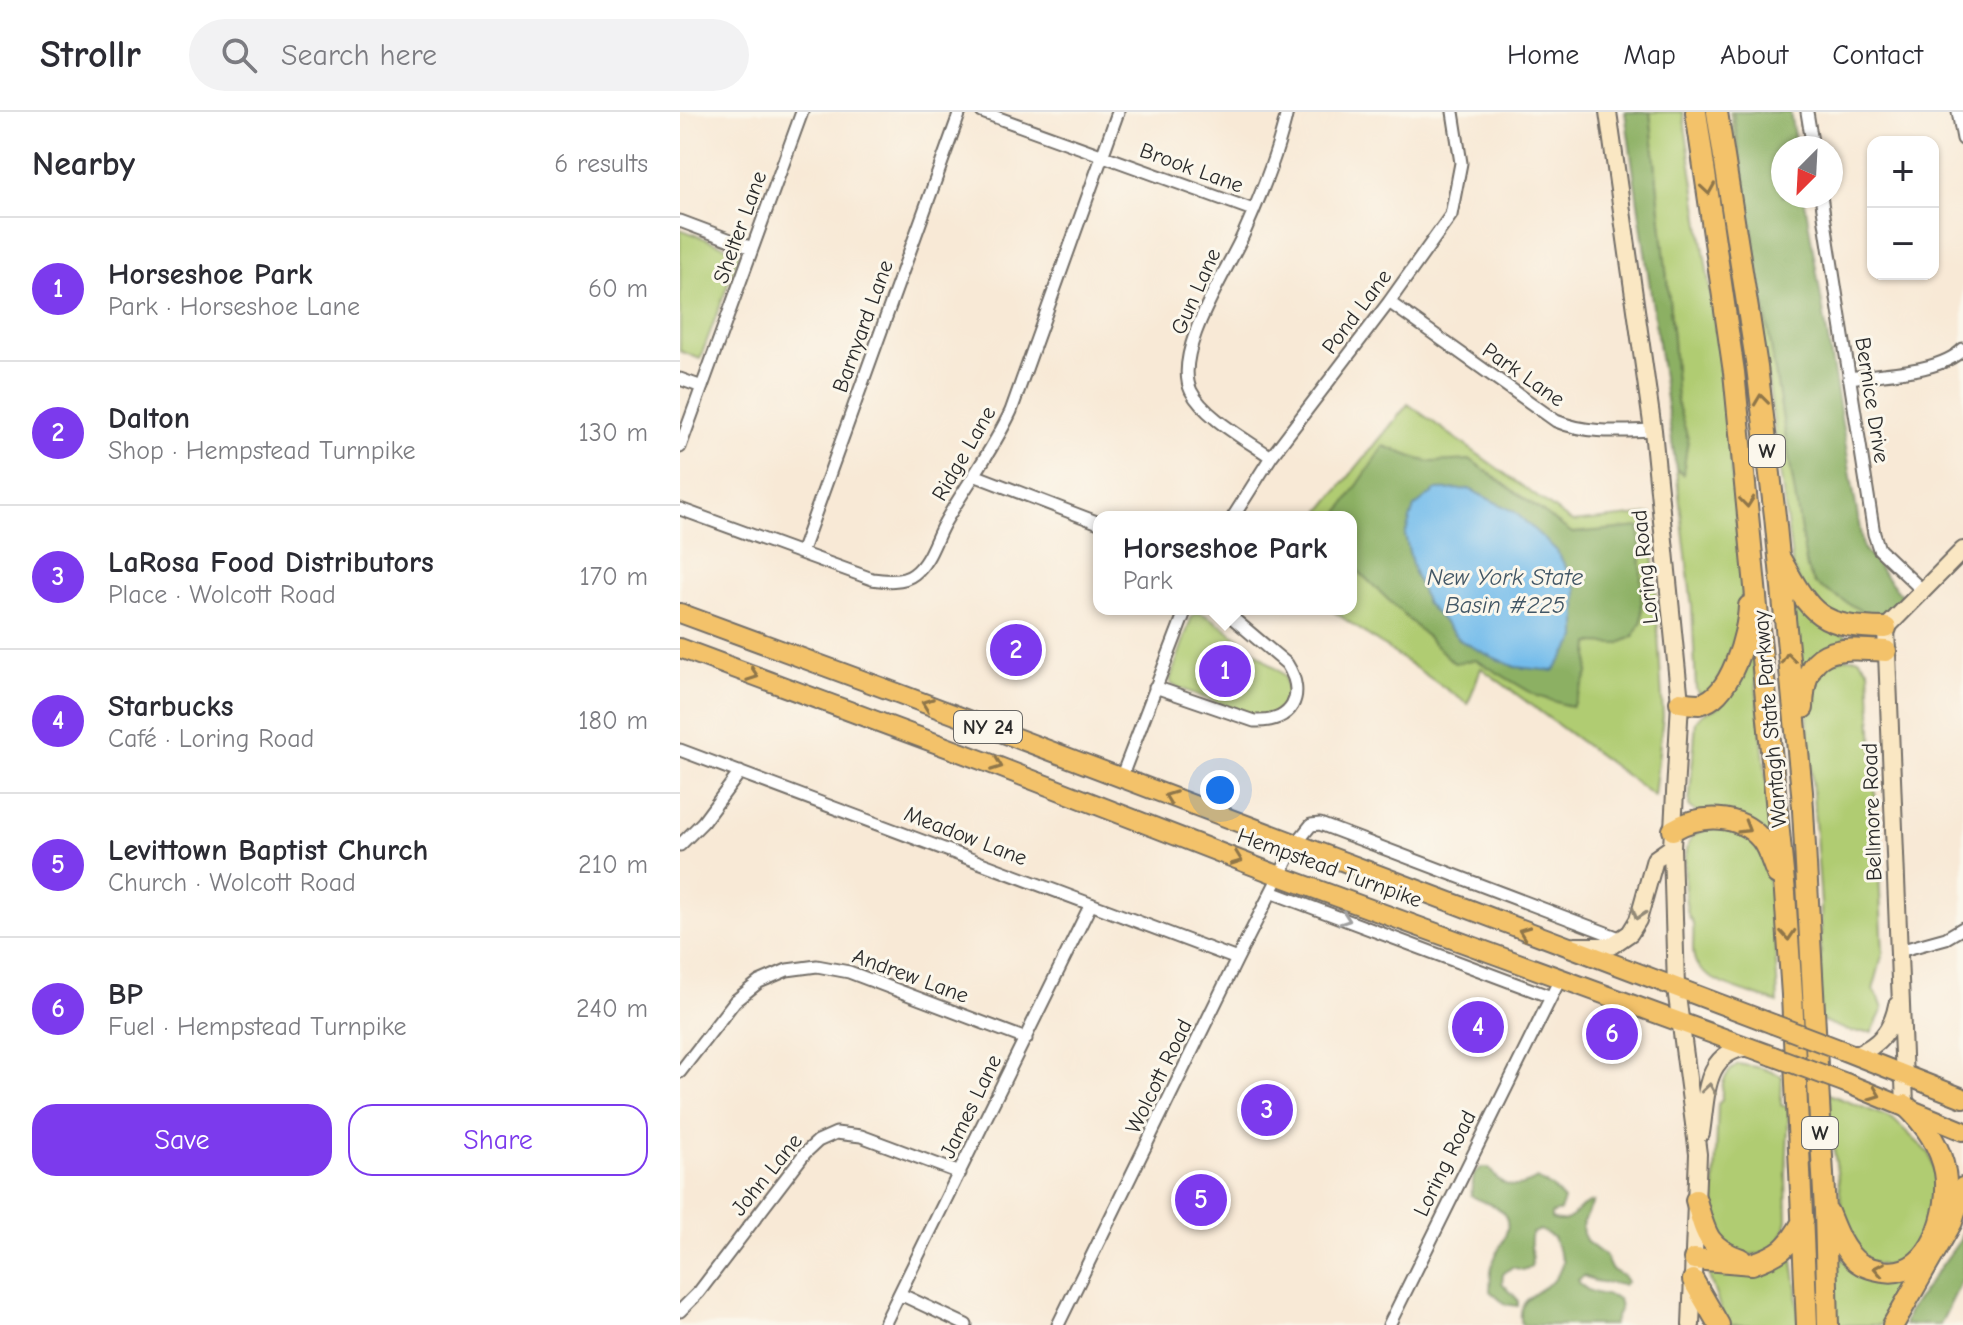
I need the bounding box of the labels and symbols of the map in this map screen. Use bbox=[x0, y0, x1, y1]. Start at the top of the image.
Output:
north arrow bbox=[1771, 136, 1843, 208]
street label: Brook Lane bbox=[1136, 137, 1247, 199]
street label: Shelter Lane bbox=[708, 168, 772, 287]
one-way arrow bbox=[1699, 182, 1716, 196]
street label: Gun Lane bbox=[1165, 244, 1226, 339]
street label: Barnyard Lane bbox=[827, 257, 899, 396]
street label: Pond Lane bbox=[1317, 264, 1397, 359]
street label: Bernice Drive bbox=[1849, 335, 1895, 465]
street label: Park Lane bbox=[1477, 337, 1570, 413]
one-way arrow bbox=[1753, 393, 1770, 406]
street label: Ridge Lane bbox=[926, 402, 1001, 505]
road number: W bbox=[1749, 435, 1785, 467]
one-way arrow bbox=[1738, 496, 1755, 509]
street label: Loring Road bbox=[1626, 509, 1664, 625]
water label: New York State Basin #225 bbox=[1427, 563, 1583, 619]
street label: Wantagh State Parkway bbox=[1748, 609, 1792, 829]
pin: 2 bbox=[990, 620, 1042, 680]
pin: 1 bbox=[1199, 641, 1251, 701]
one-way arrow bbox=[1780, 652, 1797, 665]
one-way arrow bbox=[745, 665, 759, 682]
one-way arrow bbox=[921, 697, 935, 714]
road number: NY 24 bbox=[954, 711, 1022, 743]
street label: Bellmore Road bbox=[1857, 742, 1887, 882]
one-way arrow bbox=[989, 755, 1003, 772]
your location bbox=[1200, 770, 1240, 810]
one-way arrow bbox=[1164, 790, 1178, 807]
street label: Meadow Lane bbox=[900, 801, 1031, 871]
one-way arrow bbox=[1737, 819, 1751, 834]
street label: Hempstead Turnpike bbox=[1234, 822, 1425, 913]
one-way arrow bbox=[1229, 849, 1243, 866]
one-way arrow bbox=[1632, 906, 1648, 920]
one-way arrow bbox=[1337, 909, 1351, 926]
one-way arrow bbox=[1518, 925, 1532, 941]
one-way arrow bbox=[1779, 929, 1796, 942]
street label: Andrew Lane bbox=[849, 943, 972, 1009]
pin: 4 bbox=[1452, 997, 1504, 1057]
pin: 6 bbox=[1586, 1004, 1638, 1064]
street label: Wolcott Road bbox=[1120, 1015, 1198, 1138]
street label: James Lane bbox=[935, 1050, 1007, 1163]
pin: 3 bbox=[1241, 1080, 1293, 1140]
one-way arrow bbox=[1699, 1082, 1716, 1096]
one-way arrow bbox=[1867, 1084, 1881, 1101]
street label: Loring Road bbox=[1408, 1106, 1482, 1221]
road number: W bbox=[1802, 1117, 1838, 1149]
street label: John Lane bbox=[726, 1128, 808, 1221]
pin: 5 bbox=[1175, 1170, 1227, 1230]
one-way arrow bbox=[1873, 1261, 1887, 1278]

